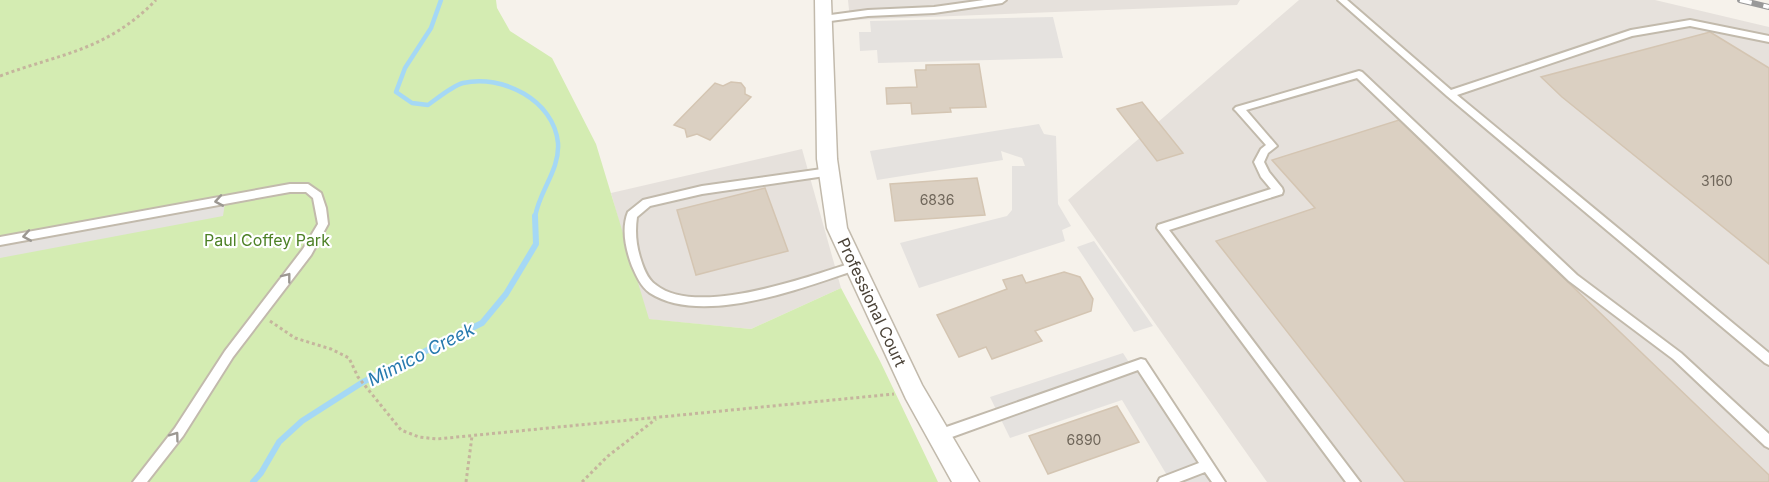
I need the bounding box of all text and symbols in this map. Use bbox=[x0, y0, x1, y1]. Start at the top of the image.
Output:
house number: 3160 bbox=[1701, 172, 1733, 189]
house number: 6836 bbox=[920, 191, 954, 208]
one-way arrow bbox=[214, 194, 224, 207]
one-way arrow bbox=[22, 230, 31, 242]
park label: Paul Coffey Park bbox=[204, 230, 330, 250]
street label: Professional Court bbox=[833, 234, 911, 370]
one-way arrow bbox=[280, 273, 291, 284]
water label: Mimico Creek bbox=[364, 318, 479, 390]
house number: 6890 bbox=[1067, 431, 1101, 448]
one-way arrow bbox=[168, 432, 179, 443]

